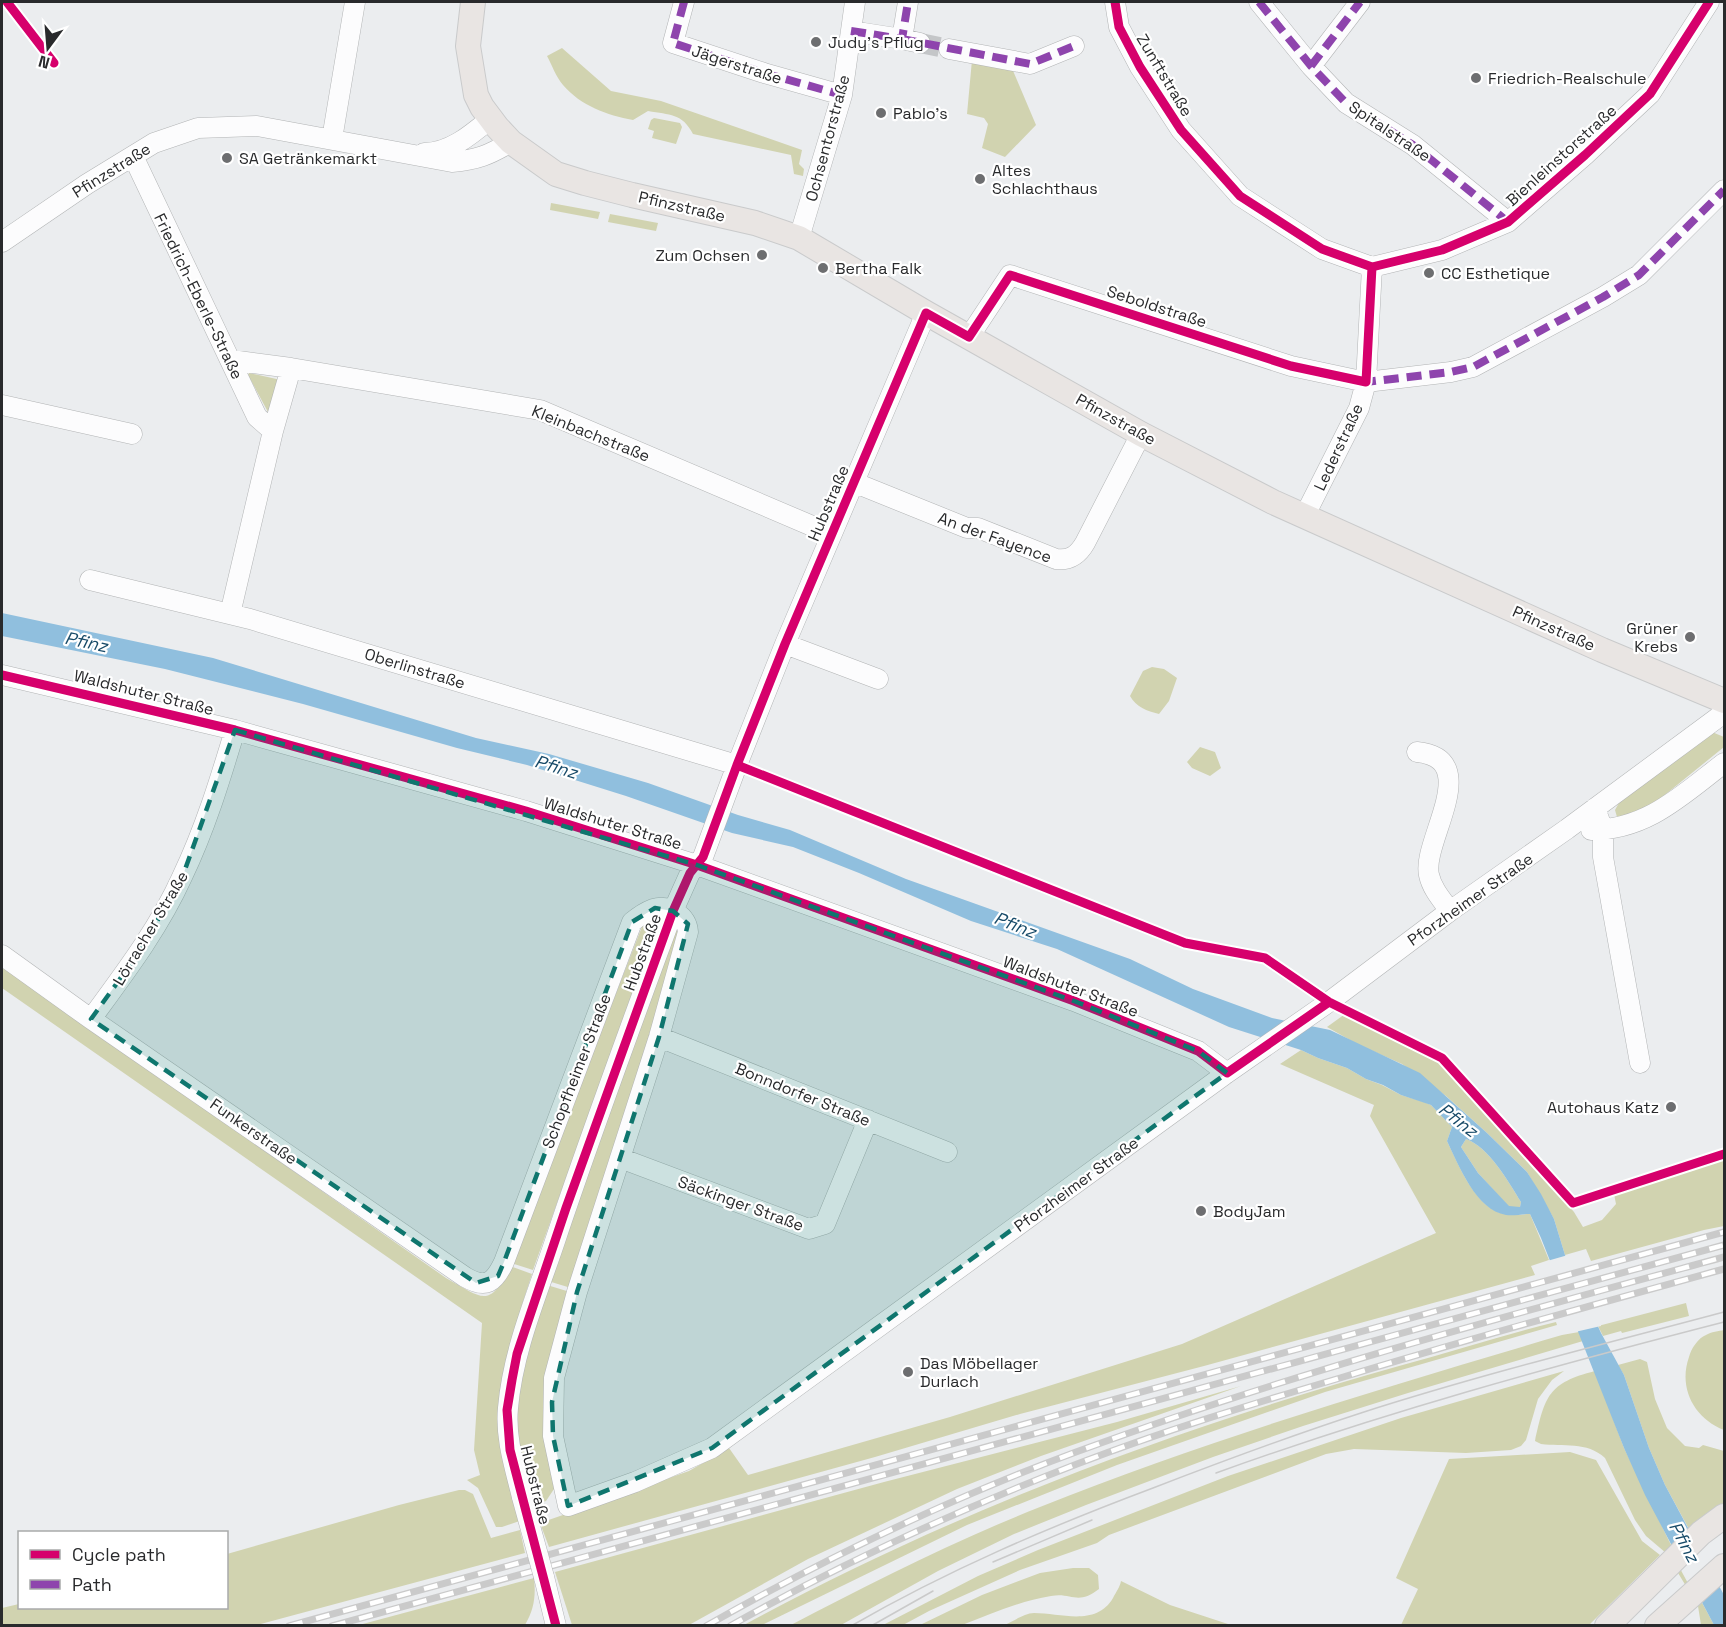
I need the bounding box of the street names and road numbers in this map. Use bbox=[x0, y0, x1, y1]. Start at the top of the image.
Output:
street label: Zunftstraße bbox=[1132, 30, 1197, 120]
street label: Jägerstraße bbox=[689, 40, 785, 89]
street label: Ochsentorstraße bbox=[800, 72, 855, 204]
street label: Spitalstraße bbox=[1345, 96, 1435, 167]
street label: Bienleinstorstraße bbox=[1502, 100, 1621, 211]
street label: Pfinzstraße bbox=[68, 138, 154, 203]
street label: Pfinzstraße bbox=[636, 186, 727, 227]
street label: Friedrich-Eberle-Straße bbox=[149, 210, 248, 383]
street label: Seboldstraße bbox=[1104, 280, 1209, 332]
street label: Pfinzstraße bbox=[1072, 389, 1160, 450]
street label: Kleinbachstraße bbox=[529, 400, 653, 467]
street label: Lederstraße bbox=[1309, 400, 1368, 494]
street label: Hubstraße bbox=[803, 462, 854, 544]
street label: An der Fayence bbox=[935, 507, 1055, 568]
street label: Pfinzstraße bbox=[1509, 601, 1598, 656]
street label: Oberlinstraße bbox=[362, 643, 468, 694]
street label: Waldshuter Straße bbox=[72, 665, 216, 720]
street label: Waldshuter Straße bbox=[541, 792, 685, 854]
street label: Pforzheimer Straße bbox=[1403, 848, 1537, 951]
street label: Lörracher Straße bbox=[108, 867, 193, 989]
street label: Hubstraße bbox=[619, 911, 666, 994]
street label: Waldshuter Straße bbox=[1000, 951, 1142, 1022]
street label: Schopfheimer Straße bbox=[537, 991, 616, 1152]
street label: Bonndorfer Straße bbox=[732, 1058, 874, 1131]
street label: Funkerstraße bbox=[206, 1094, 301, 1169]
street label: Pforzheimer Straße bbox=[1010, 1132, 1143, 1237]
street label: Säckinger Straße bbox=[675, 1171, 807, 1236]
street label: Hubstraße bbox=[516, 1443, 555, 1527]

